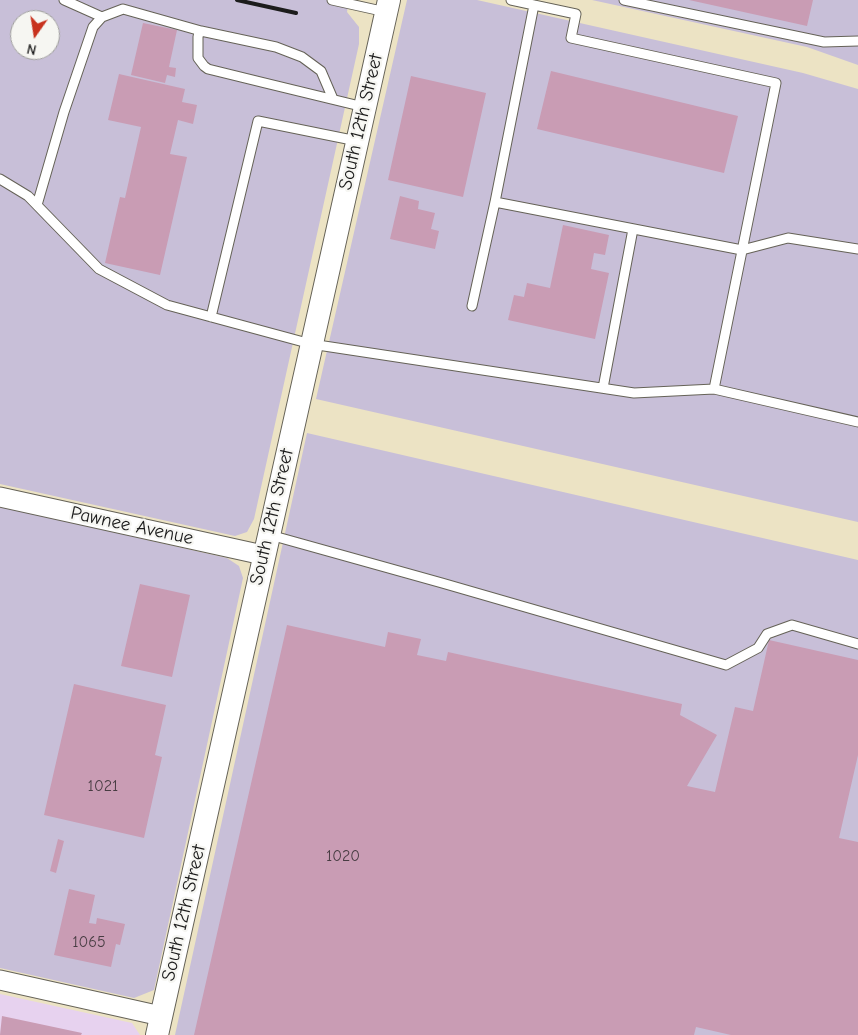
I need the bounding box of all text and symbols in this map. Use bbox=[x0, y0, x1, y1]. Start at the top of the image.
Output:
north arrow bbox=[10, 10, 60, 60]
text: N bbox=[25, 40, 38, 58]
street label: South 12th Street bbox=[334, 52, 388, 192]
street label: South 12th Street bbox=[245, 447, 299, 587]
street label: Pawnee Avenue bbox=[69, 502, 195, 550]
house number: 1021 bbox=[88, 776, 118, 796]
street label: South 12th Street bbox=[157, 843, 211, 983]
house number: 1020 bbox=[326, 846, 360, 866]
house number: 1065 bbox=[72, 932, 106, 952]

